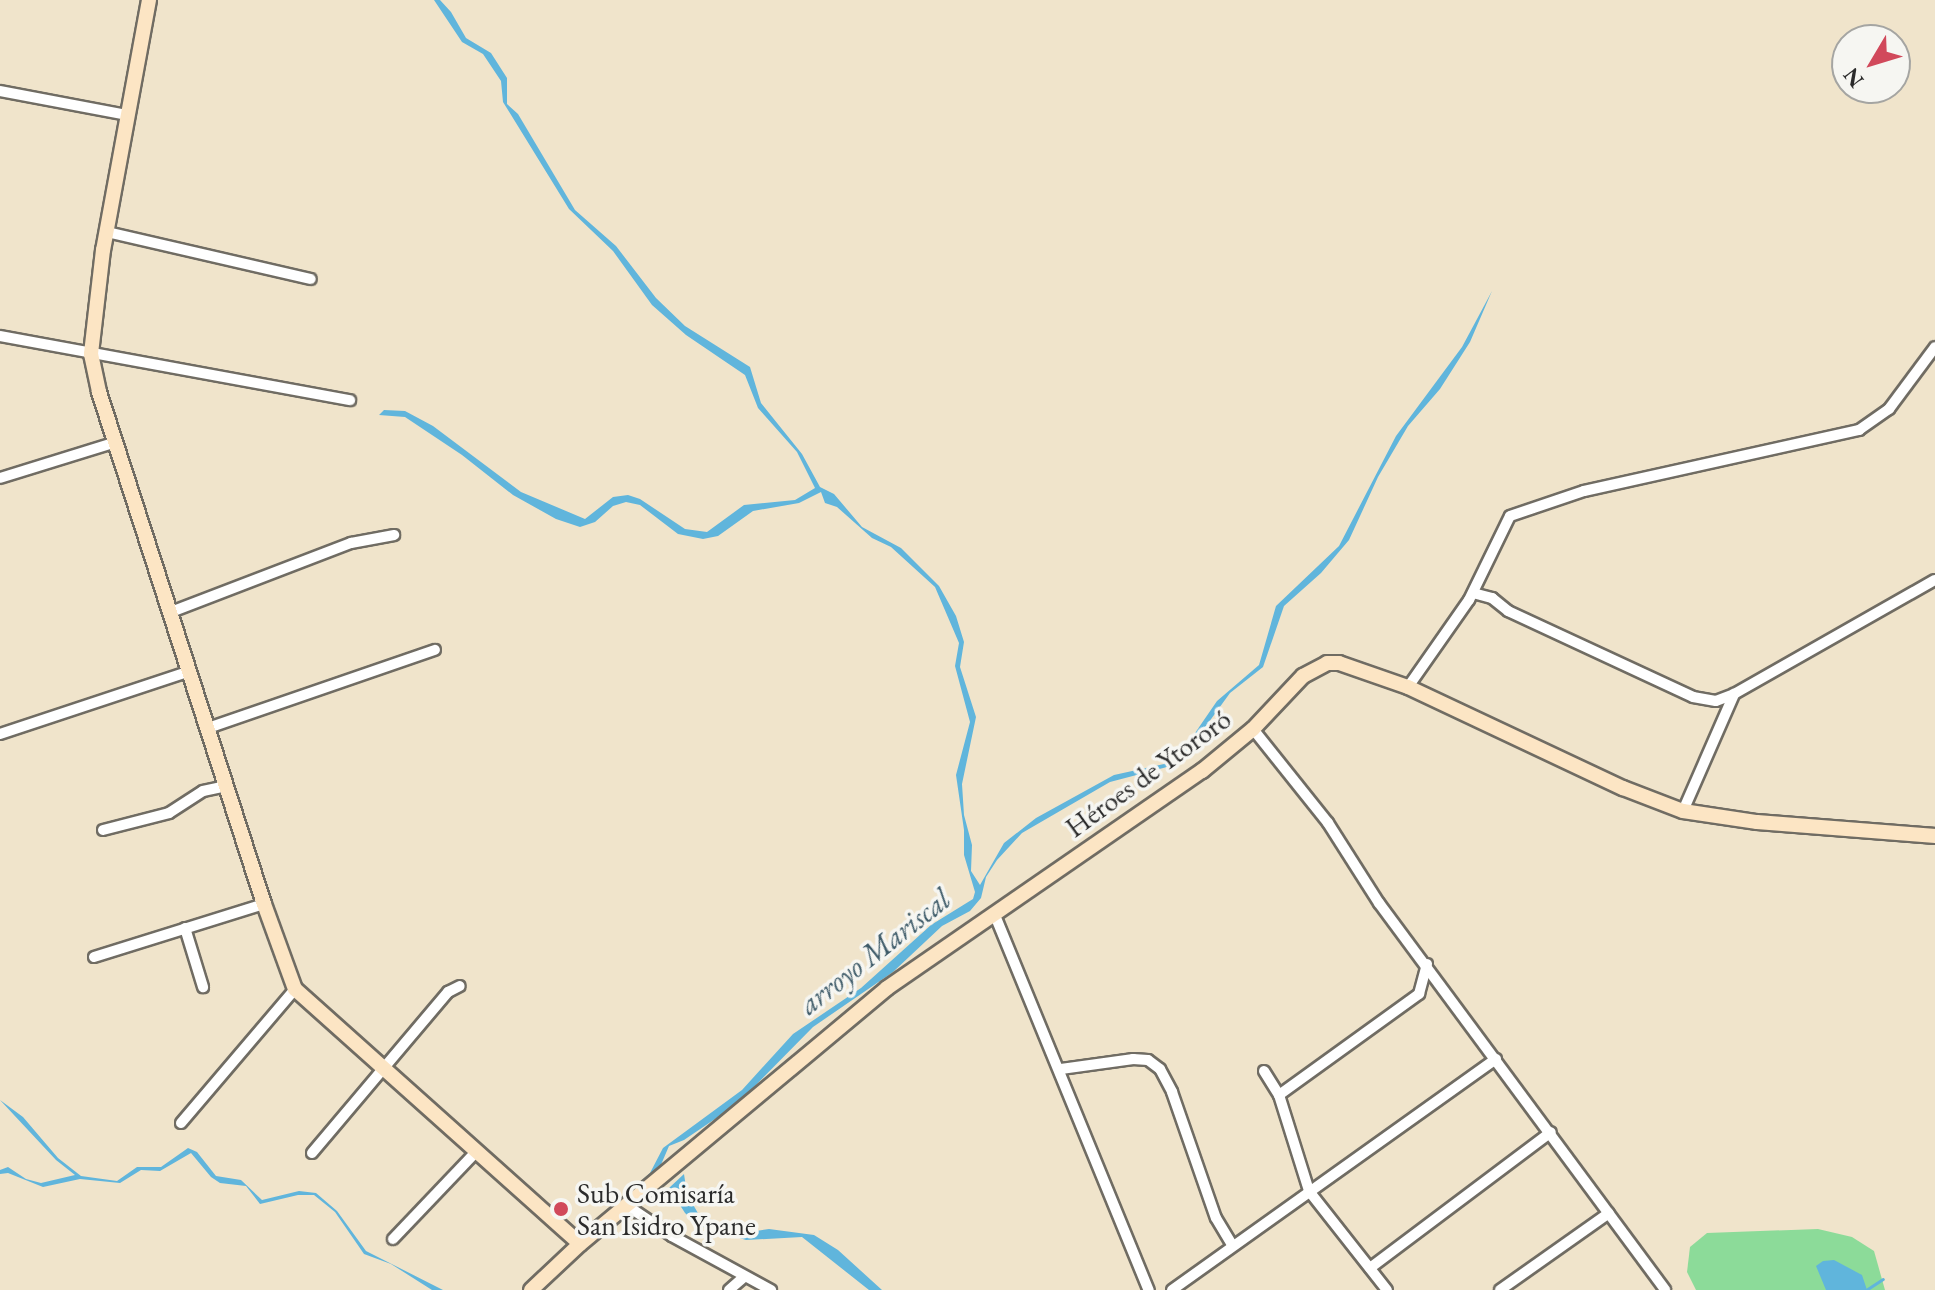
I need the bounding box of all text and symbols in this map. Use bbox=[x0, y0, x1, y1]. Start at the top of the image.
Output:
north arrow bbox=[1831, 24, 1911, 104]
text: N bbox=[1836, 62, 1870, 94]
street label: Héroes de Ytororó bbox=[1059, 702, 1237, 844]
water label: arroyo Mariscal bbox=[792, 882, 958, 1022]
place label: Sub Comisaría San Isidro Ypane bbox=[577, 1176, 756, 1242]
marker: Sub Comisaría San Isidro Ypane bbox=[552, 1200, 570, 1218]

